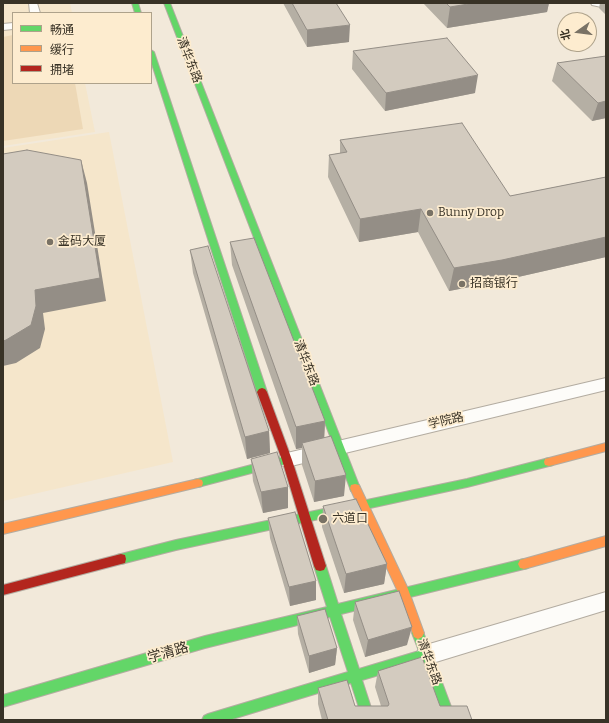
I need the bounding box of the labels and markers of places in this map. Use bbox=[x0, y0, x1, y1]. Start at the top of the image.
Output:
place label: Bunny Drop bbox=[438, 206, 504, 220]
marker: Bunny Drop bbox=[425, 208, 435, 218]
place label: 金码大厦 bbox=[58, 235, 106, 249]
marker: 金码大厦 bbox=[45, 237, 55, 247]
place label: 招商银行 bbox=[470, 277, 518, 291]
marker: 招商银行 bbox=[457, 279, 467, 289]
place label: 六道口 bbox=[332, 512, 368, 526]
marker: 六道口 bbox=[317, 513, 329, 525]

